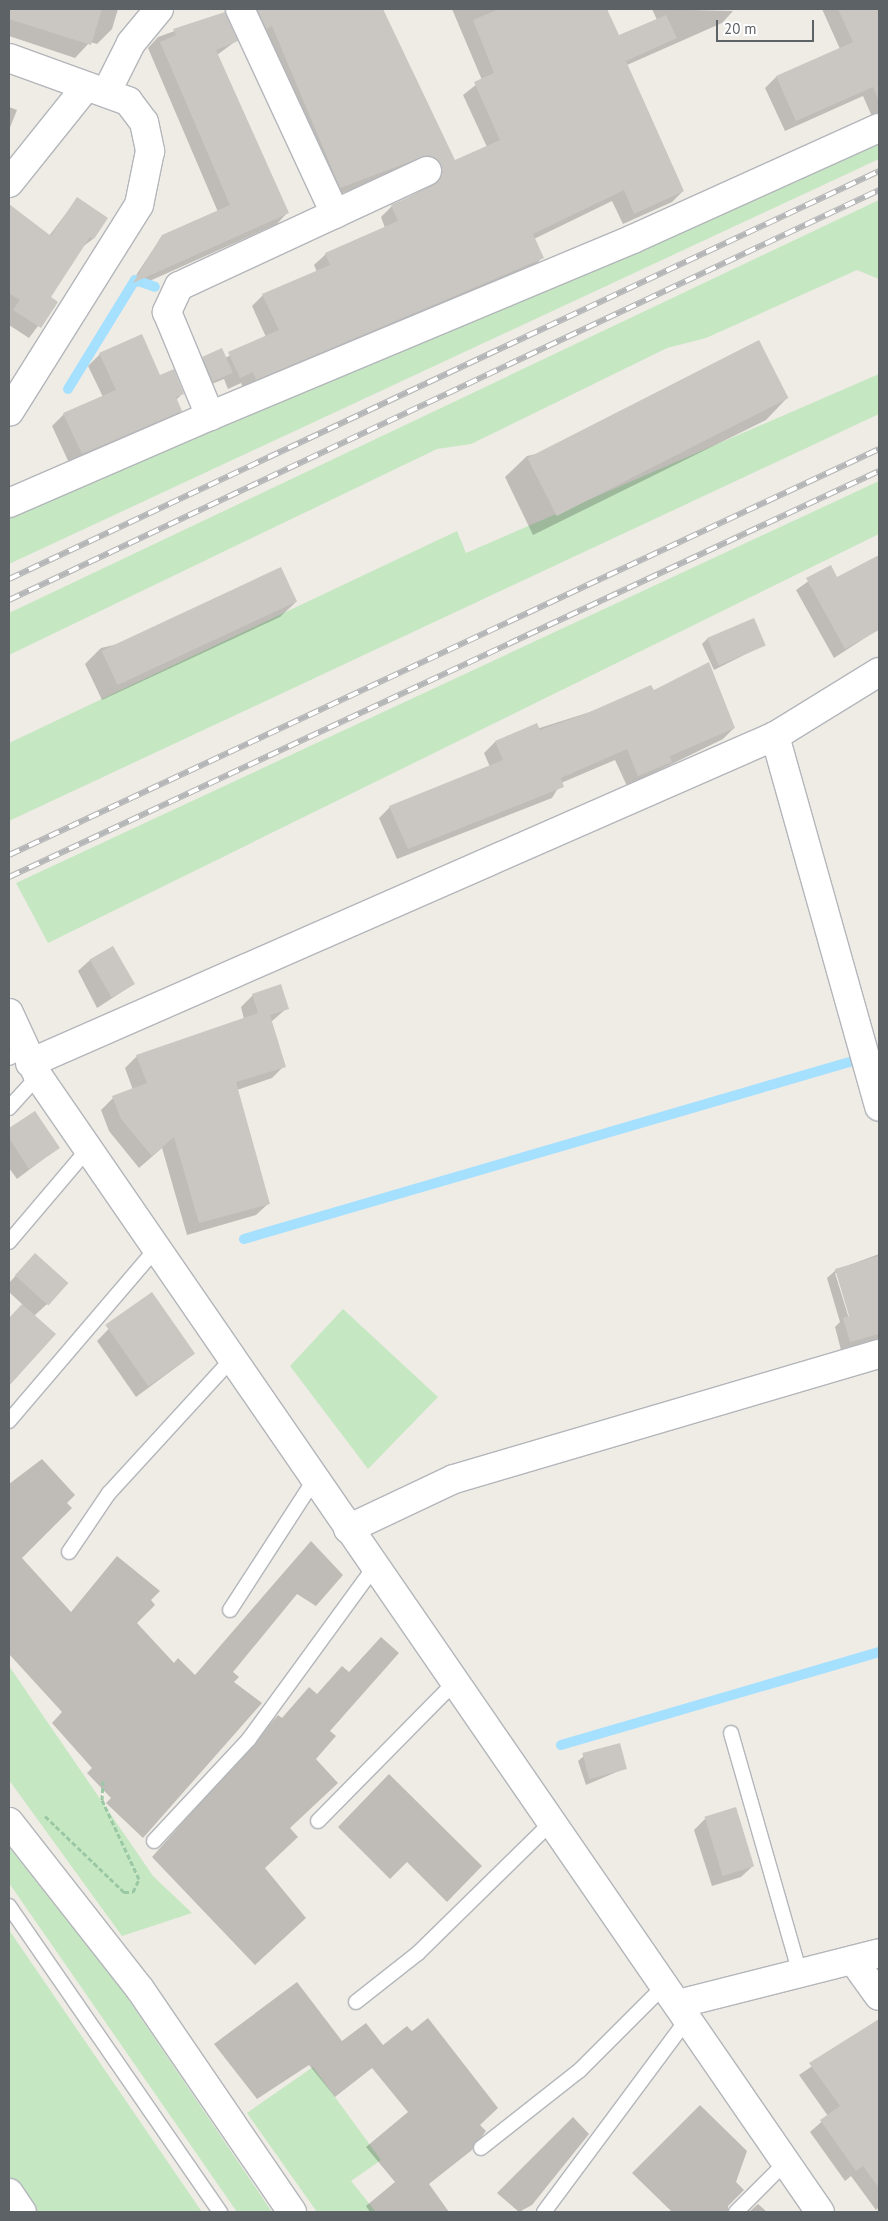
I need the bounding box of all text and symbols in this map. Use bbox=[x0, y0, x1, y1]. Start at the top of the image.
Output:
scale bar bbox=[718, 10, 816, 42]
text: 20 m bbox=[724, 19, 757, 38]

